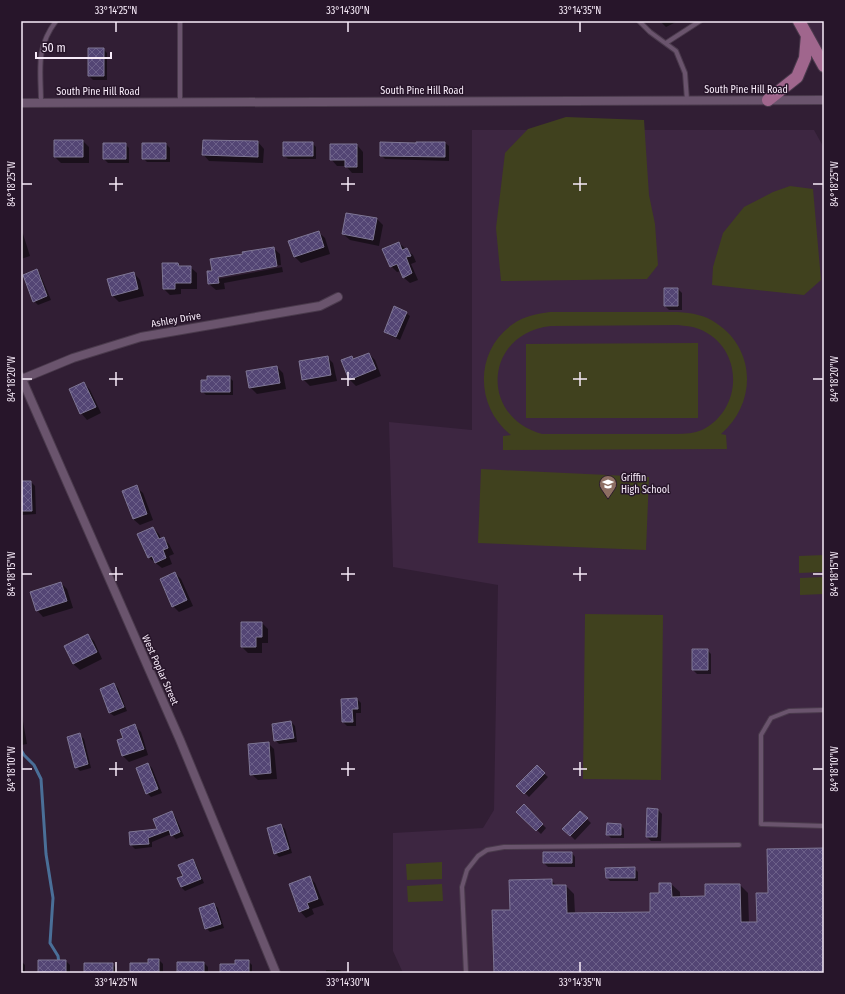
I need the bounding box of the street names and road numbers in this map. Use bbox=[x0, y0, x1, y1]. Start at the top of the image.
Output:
street label: South Pine Hill Road bbox=[704, 84, 788, 96]
street label: South Pine Hill Road bbox=[380, 85, 464, 97]
street label: South Pine Hill Road bbox=[56, 86, 140, 98]
street label: Ashley Drive bbox=[150, 310, 202, 330]
street label: West Poplar Street bbox=[139, 633, 181, 708]

